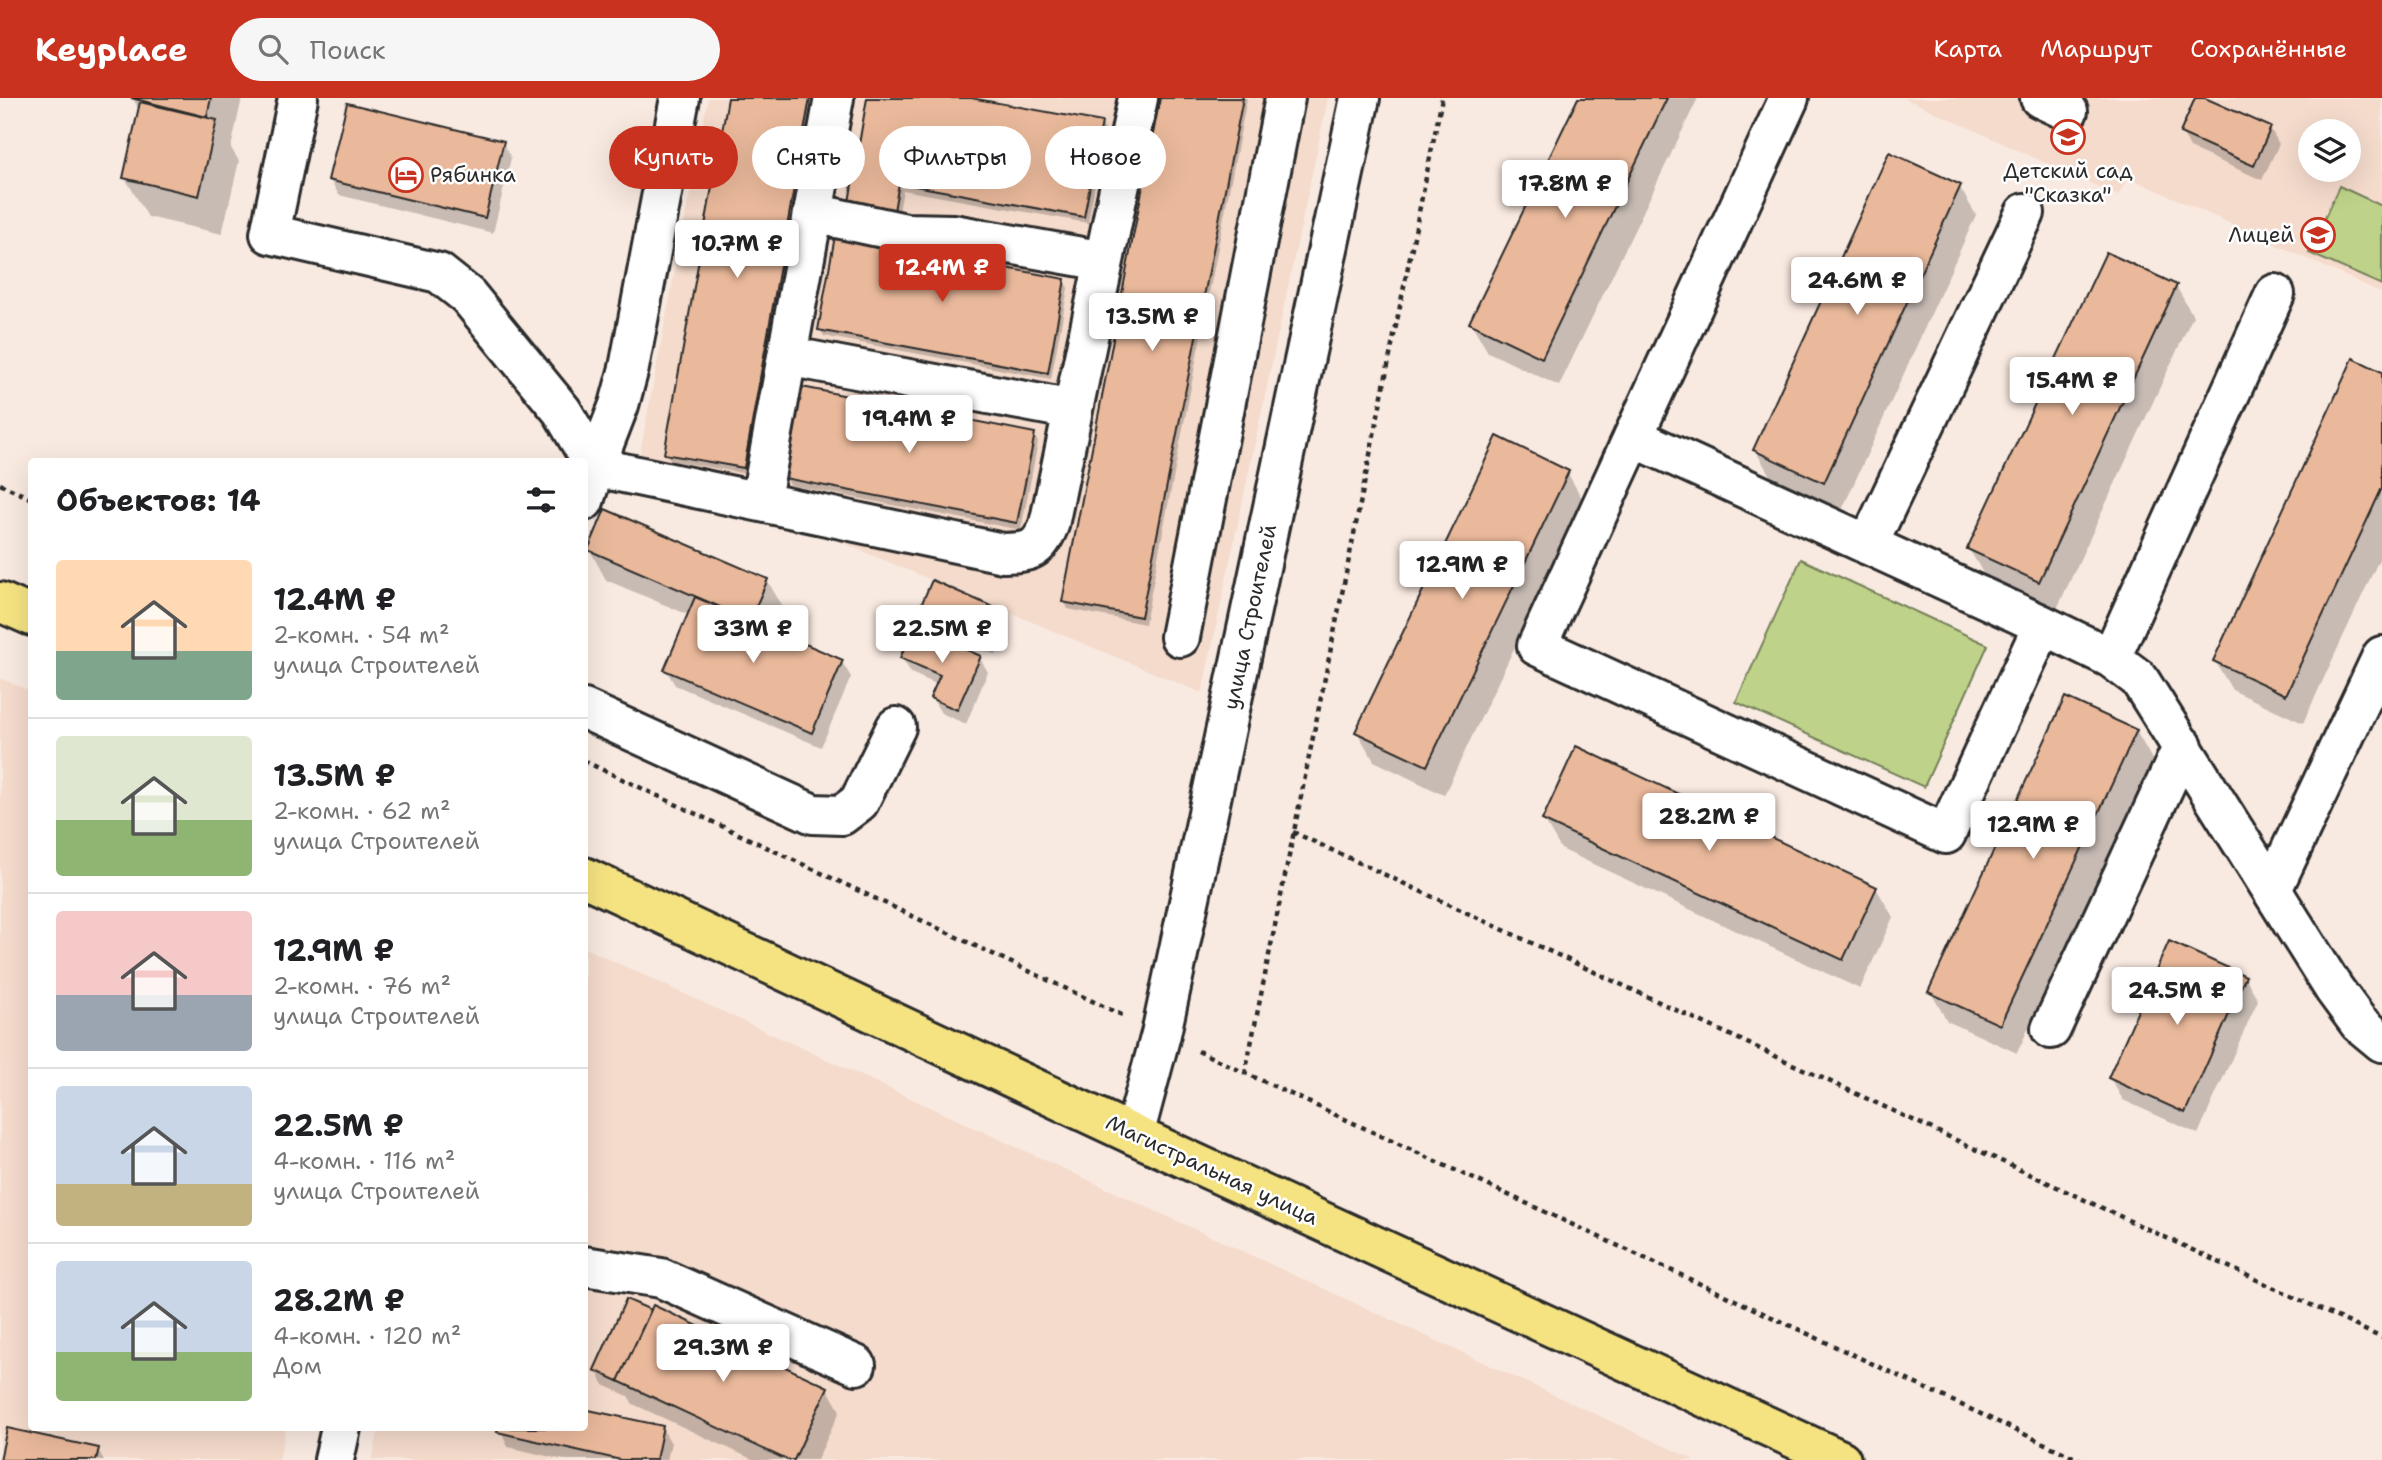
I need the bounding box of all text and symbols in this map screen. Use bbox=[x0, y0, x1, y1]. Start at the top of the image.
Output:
search box bbox=[230, 18, 720, 81]
text: Keyplace bbox=[35, 27, 188, 72]
icon: search bbox=[254, 30, 292, 68]
text: Поиск bbox=[310, 32, 386, 67]
text: Карта bbox=[1934, 33, 2002, 65]
text: Маршрут bbox=[2040, 33, 2152, 65]
text: Сохранённые bbox=[2190, 33, 2347, 65]
school or university icon: Детский сад "Сказка" bbox=[2049, 118, 2087, 156]
map controls bbox=[2298, 119, 2361, 182]
button: layers bbox=[2298, 119, 2361, 182]
chip: Купить bbox=[609, 126, 738, 189]
chip: Снять bbox=[752, 126, 865, 189]
chip: Фильтры bbox=[879, 126, 1031, 189]
chip: Новое bbox=[1045, 126, 1166, 189]
hotel icon: Рябинка bbox=[387, 156, 425, 194]
place label: Детский сад "Сказка" bbox=[2003, 157, 2133, 209]
pin: 17.8M ₽ bbox=[1500, 160, 1630, 220]
place label: Рябинка bbox=[430, 161, 516, 189]
text: 17.8M ₽ bbox=[1518, 168, 1612, 198]
school or university icon: Лицей bbox=[2299, 216, 2337, 254]
pin: 10.7M ₽ bbox=[672, 220, 802, 280]
place label: Лицей bbox=[2228, 221, 2294, 249]
text: 10.7M ₽ bbox=[691, 228, 783, 258]
pin: 12.4M ₽ bbox=[877, 244, 1007, 304]
text: 12.4M ₽ bbox=[895, 252, 989, 282]
pin: 24.6M ₽ bbox=[1792, 258, 1922, 317]
text: 24.6M ₽ bbox=[1807, 265, 1907, 295]
pin: 13.5M ₽ bbox=[1087, 294, 1217, 353]
text: 13.5M ₽ bbox=[1105, 301, 1199, 331]
pin: 15.4M ₽ bbox=[2007, 358, 2137, 417]
text: 15.4M ₽ bbox=[2026, 365, 2118, 395]
pin: 19.4M ₽ bbox=[844, 396, 974, 455]
text: 19.4M ₽ bbox=[862, 403, 956, 433]
text: Объектов: 14 bbox=[56, 480, 261, 521]
icon: filters bbox=[522, 481, 560, 519]
street label: улица Строителей bbox=[1217, 521, 1283, 712]
pin: 12.9M ₽ bbox=[1397, 542, 1527, 601]
text: 12.9M ₽ bbox=[1415, 549, 1509, 579]
text: 12.4M ₽ bbox=[273, 579, 396, 620]
icon: home bbox=[112, 588, 196, 672]
pin: 33M ₽ bbox=[704, 606, 802, 665]
pin: 22.5M ₽ bbox=[877, 606, 1007, 665]
text: 33M ₽ bbox=[713, 613, 793, 643]
text: 22.5M ₽ bbox=[892, 613, 992, 643]
text: 2-комн. · 54 m² bbox=[273, 620, 450, 650]
text: улица Строителей bbox=[273, 650, 480, 680]
text: 13.5M ₽ bbox=[273, 755, 396, 796]
icon: home bbox=[112, 764, 196, 848]
pin: 28.2M ₽ bbox=[1644, 794, 1774, 853]
text: 2-комн. · 62 m² bbox=[273, 796, 451, 826]
text: 28.2M ₽ bbox=[1658, 801, 1760, 831]
pin: 12.9M ₽ bbox=[1968, 802, 2098, 861]
text: 12.9M ₽ bbox=[1986, 809, 2080, 839]
text: улица Строителей bbox=[273, 826, 480, 856]
text: 12.9M ₽ bbox=[273, 930, 394, 971]
icon: home bbox=[112, 939, 196, 1023]
pin: 24.5M ₽ bbox=[2112, 968, 2242, 1027]
text: 2-комн. · 76 m² bbox=[273, 971, 451, 1001]
text: 24.5M ₽ bbox=[2128, 975, 2226, 1005]
text: улица Строителей bbox=[273, 1001, 480, 1031]
text: 22.5M ₽ bbox=[273, 1105, 404, 1146]
street label: Магистральная улица bbox=[1101, 1108, 1323, 1232]
icon: home bbox=[112, 1114, 196, 1198]
text: 4-комн. · 116 m² bbox=[273, 1146, 455, 1176]
text: улица Строителей bbox=[273, 1176, 480, 1206]
text: 28.2M ₽ bbox=[273, 1280, 405, 1321]
icon: home bbox=[112, 1289, 196, 1373]
text: 4-комн. · 120 m² bbox=[273, 1321, 461, 1351]
pin: 29.3M ₽ bbox=[658, 1324, 788, 1384]
text: 29.3M ₽ bbox=[673, 1332, 773, 1362]
text: Дом bbox=[273, 1351, 322, 1381]

